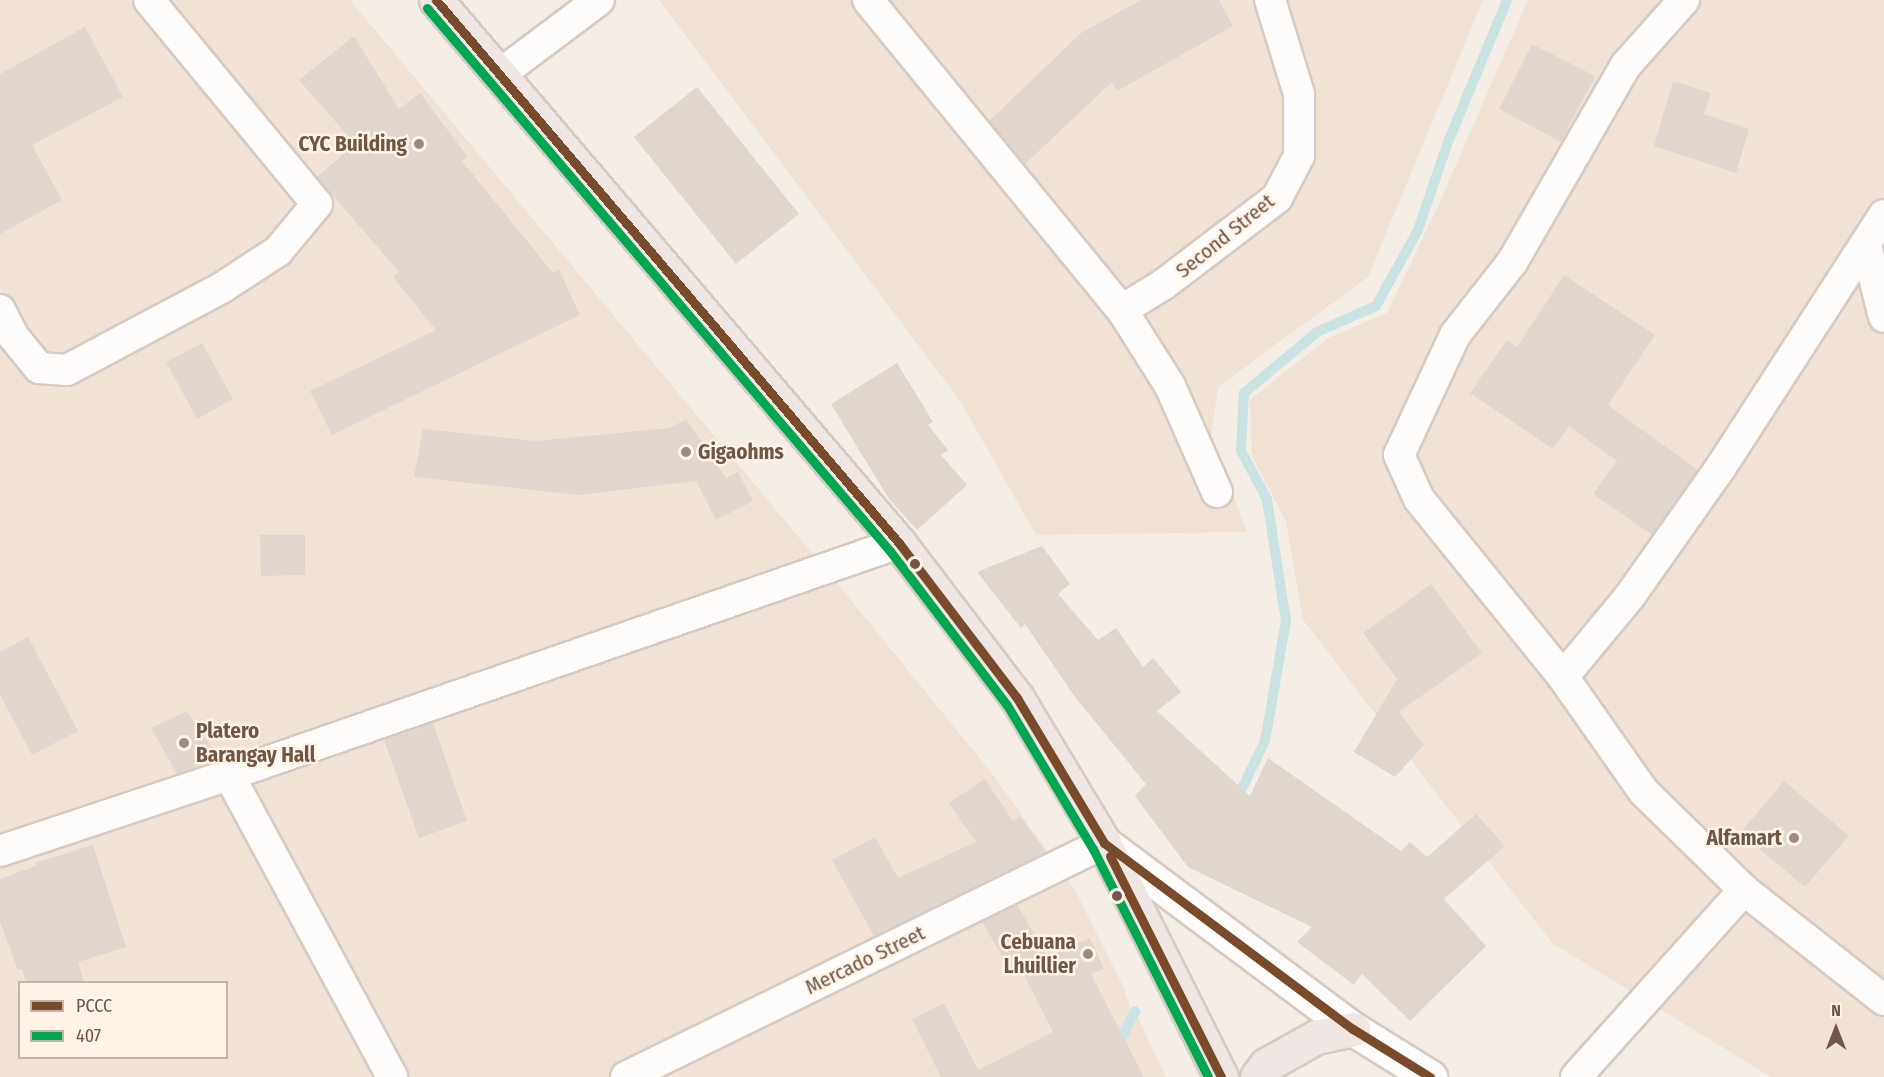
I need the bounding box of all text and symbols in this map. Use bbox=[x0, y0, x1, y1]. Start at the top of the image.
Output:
place label: CYC Building bbox=[298, 131, 407, 157]
marker: CYC Building bbox=[412, 137, 426, 151]
street label: Second Street bbox=[1171, 189, 1279, 283]
place label: Gigaohms bbox=[698, 439, 784, 465]
marker: Gigaohms bbox=[679, 445, 693, 459]
unlabelled marker bbox=[909, 558, 921, 570]
place label: Platero Barangay Hall bbox=[196, 718, 315, 768]
marker: Platero Barangay Hall bbox=[177, 736, 191, 750]
place label: Alfamart bbox=[1706, 825, 1782, 851]
marker: Alfamart bbox=[1787, 831, 1801, 845]
unlabelled marker bbox=[1111, 890, 1123, 902]
street label: Mercado Street bbox=[801, 920, 929, 1000]
place label: Cebuana Lhuillier bbox=[1001, 929, 1076, 979]
marker: Cebuana Lhuillier bbox=[1081, 947, 1095, 961]
legend bbox=[18, 981, 228, 1059]
text: PCCC bbox=[76, 995, 112, 1017]
north arrow bbox=[1806, 999, 1866, 1059]
text: N bbox=[1831, 1001, 1841, 1020]
text: 407 bbox=[76, 1025, 101, 1047]

